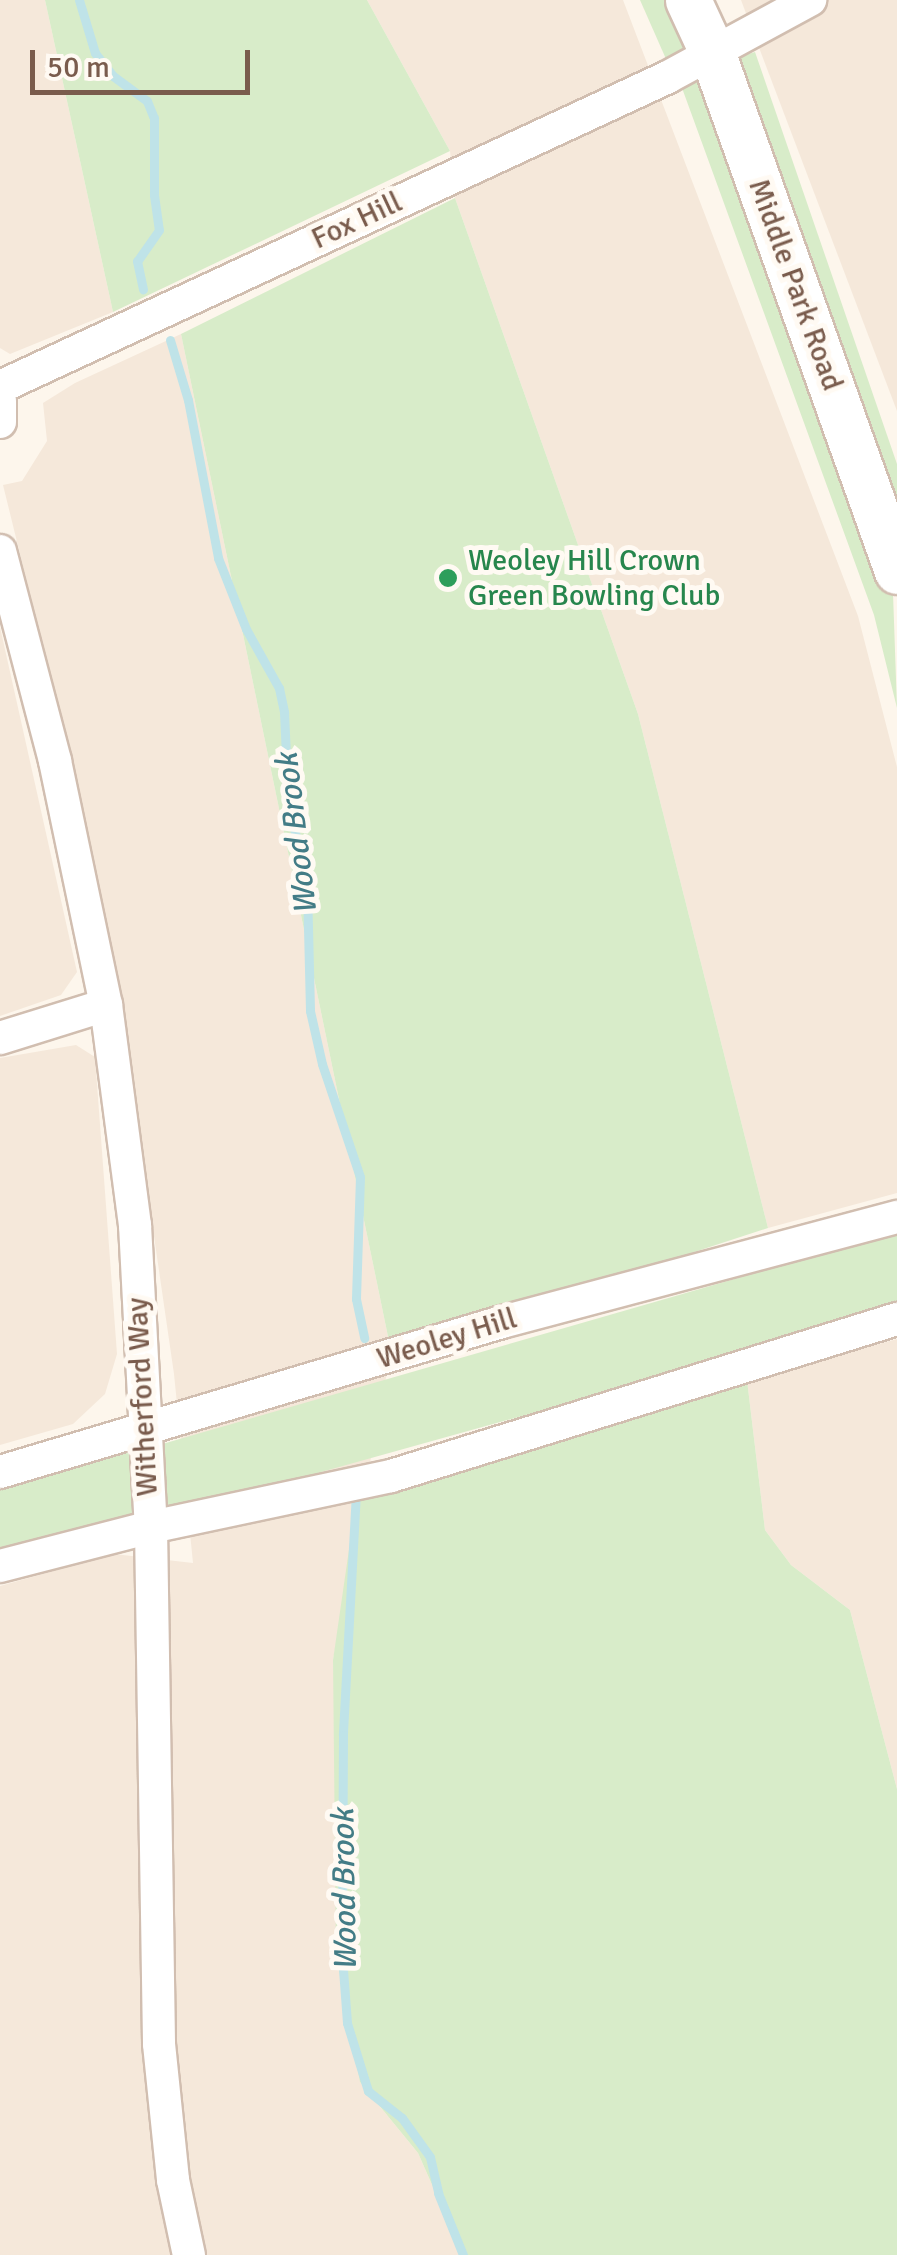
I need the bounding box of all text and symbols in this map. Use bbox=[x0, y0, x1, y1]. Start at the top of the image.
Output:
scale bar bbox=[35, 30, 255, 92]
text: 50 m bbox=[47, 49, 110, 86]
street label: Middle Park Road bbox=[740, 174, 850, 396]
street label: Fox Hill bbox=[306, 184, 408, 258]
place label: Weoley Hill Crown Green Bowling Club bbox=[468, 543, 720, 614]
marker: Weoley Hill Crown Green Bowling Club bbox=[437, 567, 459, 589]
water label: Wood Brook bbox=[268, 751, 326, 917]
street label: Witherford Way bbox=[120, 1297, 166, 1497]
street label: Weoley Hill bbox=[373, 1301, 521, 1377]
water label: Wood Brook bbox=[324, 1808, 366, 1972]

